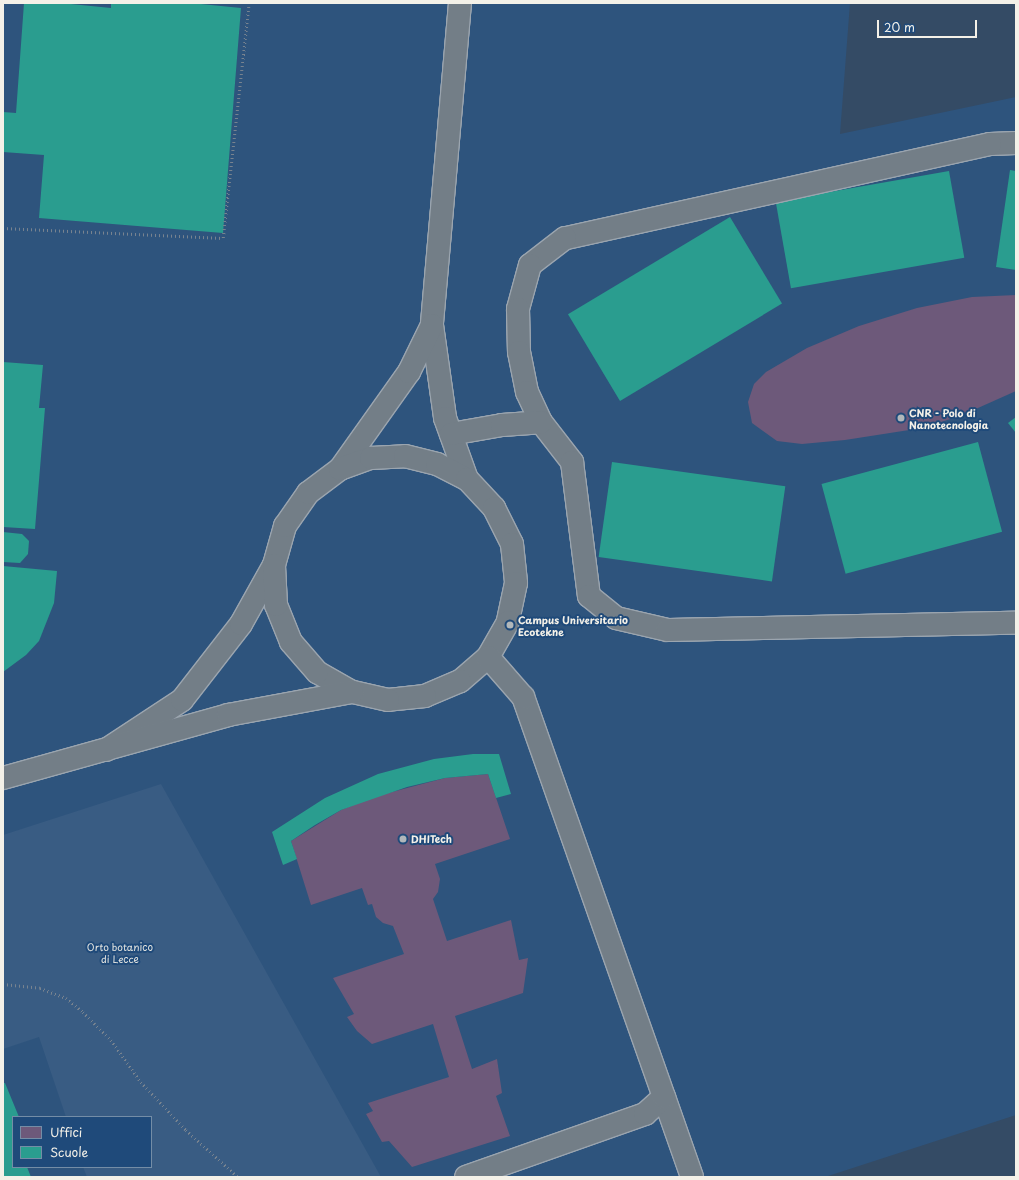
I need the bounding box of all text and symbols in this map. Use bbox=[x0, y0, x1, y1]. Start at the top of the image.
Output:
scale bar bbox=[879, 12, 979, 38]
text: 20 m bbox=[884, 18, 915, 36]
place label: CNR - Polo di Nanotecnologia bbox=[909, 406, 988, 430]
marker: CNR - Polo di Nanotecnologia bbox=[896, 413, 906, 423]
place label: Campus Universitario Ecotekne bbox=[518, 613, 628, 636]
marker: Campus Universitario Ecotekne bbox=[505, 620, 515, 630]
place label: DHITech bbox=[411, 833, 452, 845]
marker: DHITech bbox=[398, 834, 408, 844]
park label: Orto botanico di Lecce bbox=[87, 940, 153, 964]
legend bbox=[12, 1116, 152, 1168]
text: Uffici bbox=[50, 1123, 82, 1141]
text: Scuole bbox=[50, 1143, 88, 1161]

